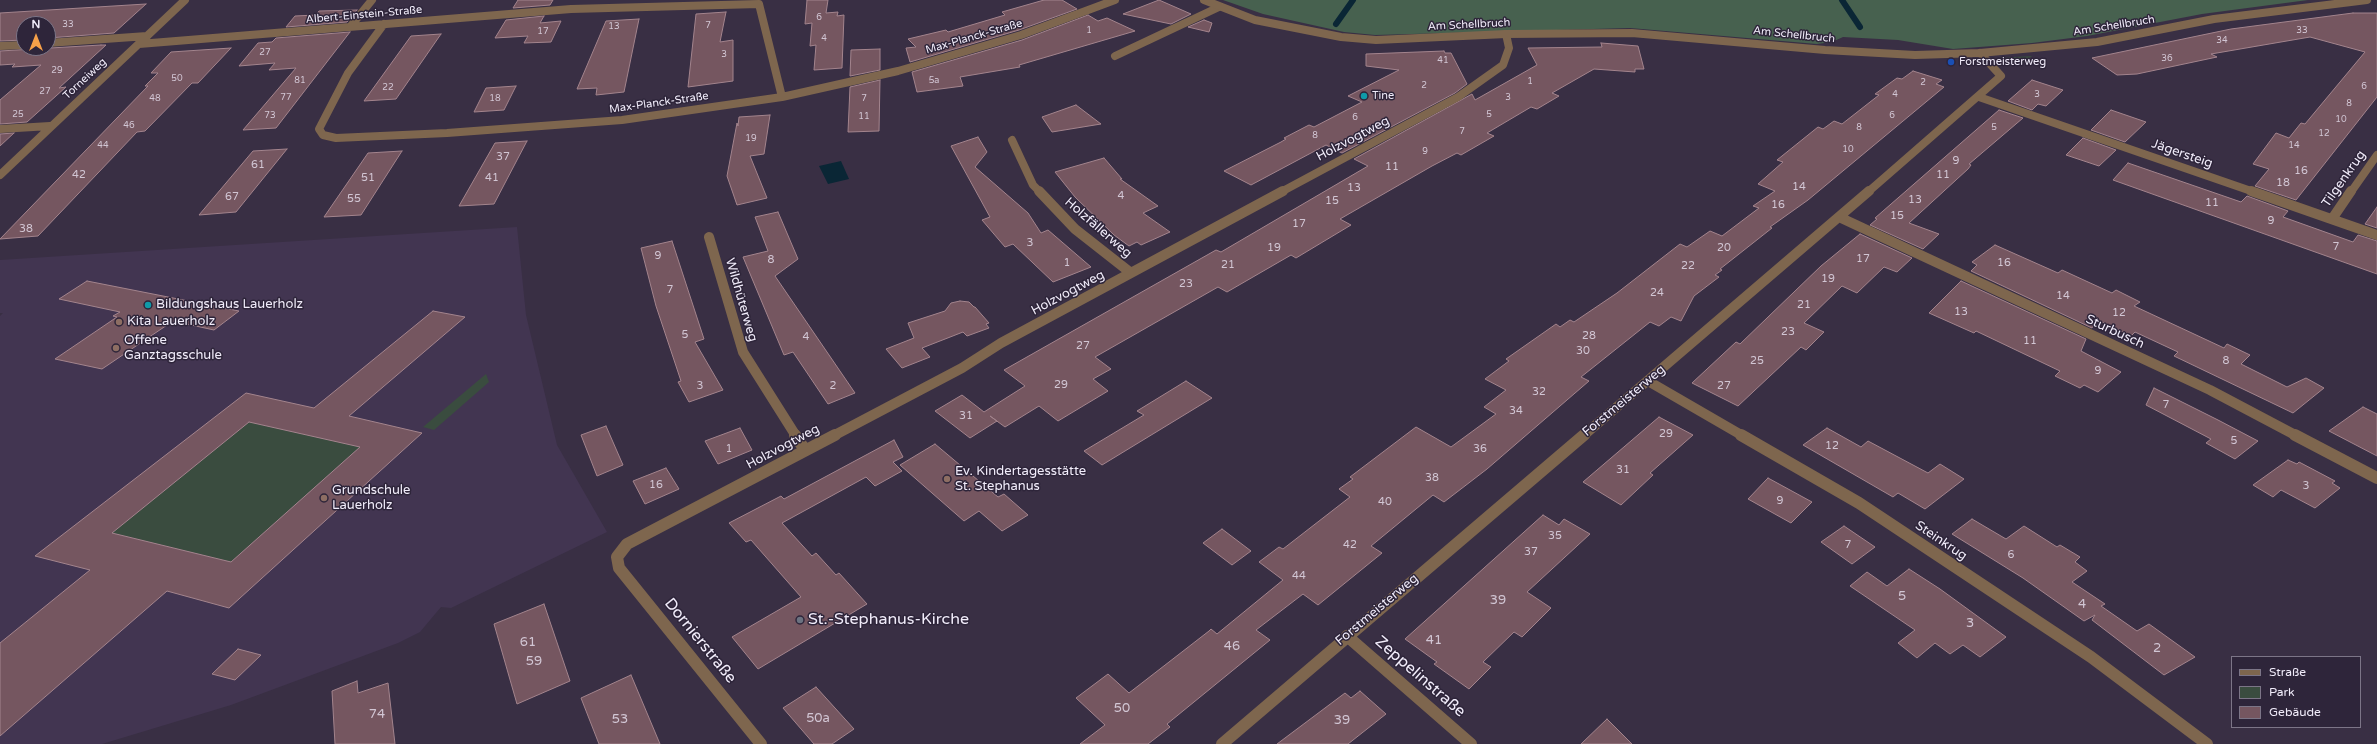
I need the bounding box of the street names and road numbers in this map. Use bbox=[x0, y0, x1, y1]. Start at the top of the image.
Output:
street label: Albert-Einstein-Straße bbox=[305, 3, 423, 27]
street label: Am Schellbruch bbox=[2072, 13, 2156, 39]
street label: Am Schellbruch bbox=[1427, 16, 1511, 34]
street label: Max-Planck-Straße bbox=[924, 17, 1024, 57]
street label: Am Schellbruch bbox=[1752, 24, 1836, 46]
street label: Torneiweg bbox=[61, 56, 109, 102]
street label: Max-Planck-Straße bbox=[609, 89, 709, 117]
street label: Holzvogtweg bbox=[1314, 113, 1392, 165]
street label: Jägersteig bbox=[2149, 136, 2215, 172]
street label: Tilgenkrug bbox=[2319, 148, 2369, 210]
street label: Holzfällerweg bbox=[1061, 195, 1135, 261]
street label: Wildhüterweg bbox=[722, 256, 760, 344]
street label: Holzvogtweg bbox=[1029, 267, 1107, 319]
street label: Sturbusch bbox=[2083, 312, 2147, 352]
street label: Forstmeisterweg bbox=[1579, 362, 1669, 440]
street label: Holzvogtweg bbox=[744, 421, 822, 473]
street label: Steinkrug bbox=[1912, 518, 1970, 564]
street label: Forstmeisterweg bbox=[1332, 571, 1422, 649]
street label: Dornierstraße bbox=[660, 595, 740, 687]
street label: Zeppelinstraße bbox=[1371, 632, 1469, 722]

